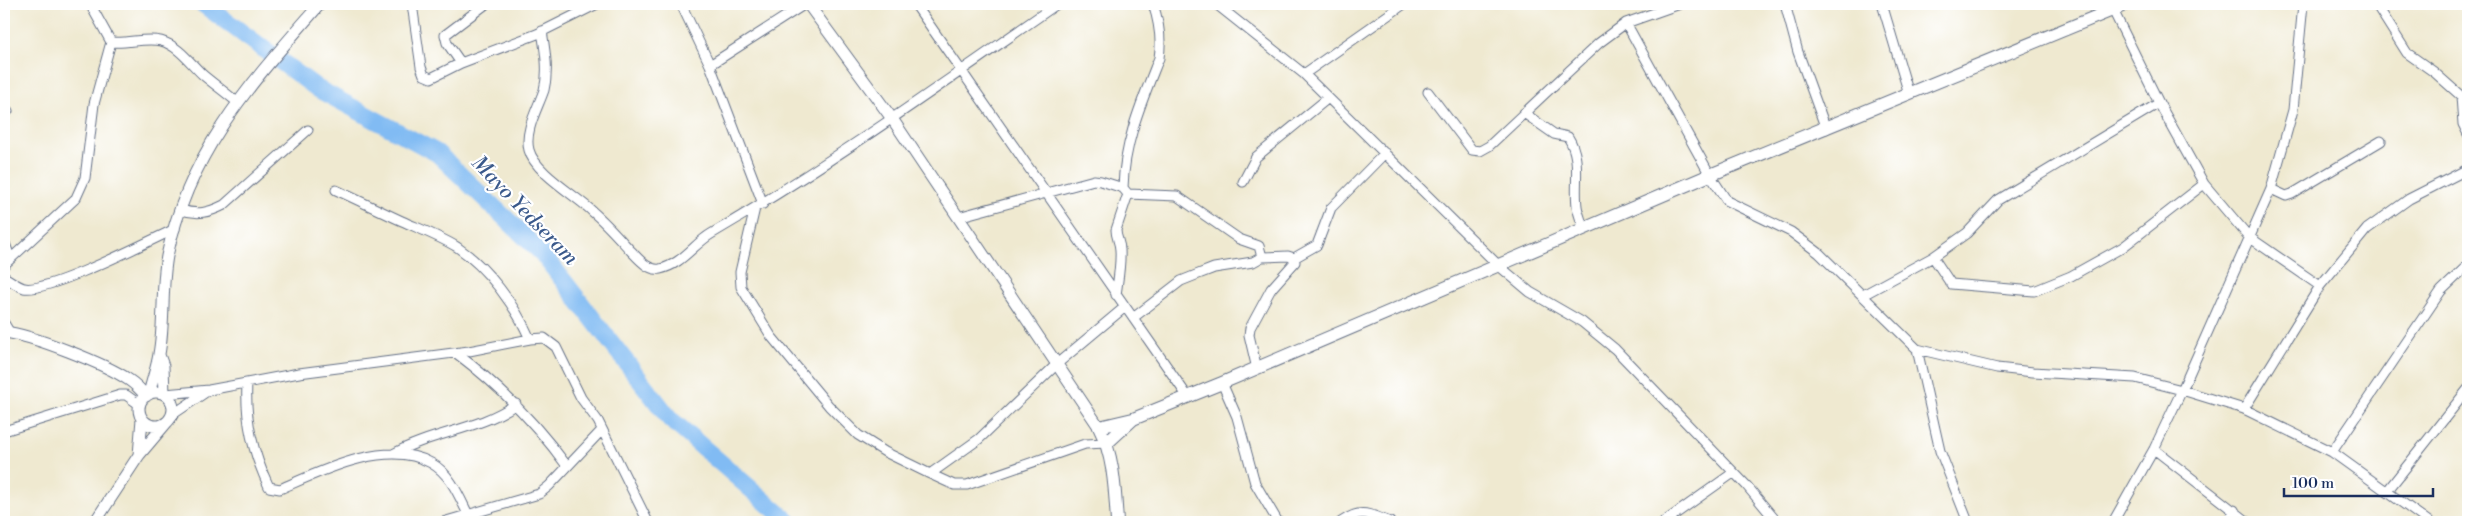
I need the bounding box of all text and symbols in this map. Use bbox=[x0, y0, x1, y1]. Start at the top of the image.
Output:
water label: Mayo Yedseram bbox=[465, 150, 584, 272]
scale bar bbox=[2284, 466, 2433, 498]
text: 100 m bbox=[2292, 474, 2334, 493]

